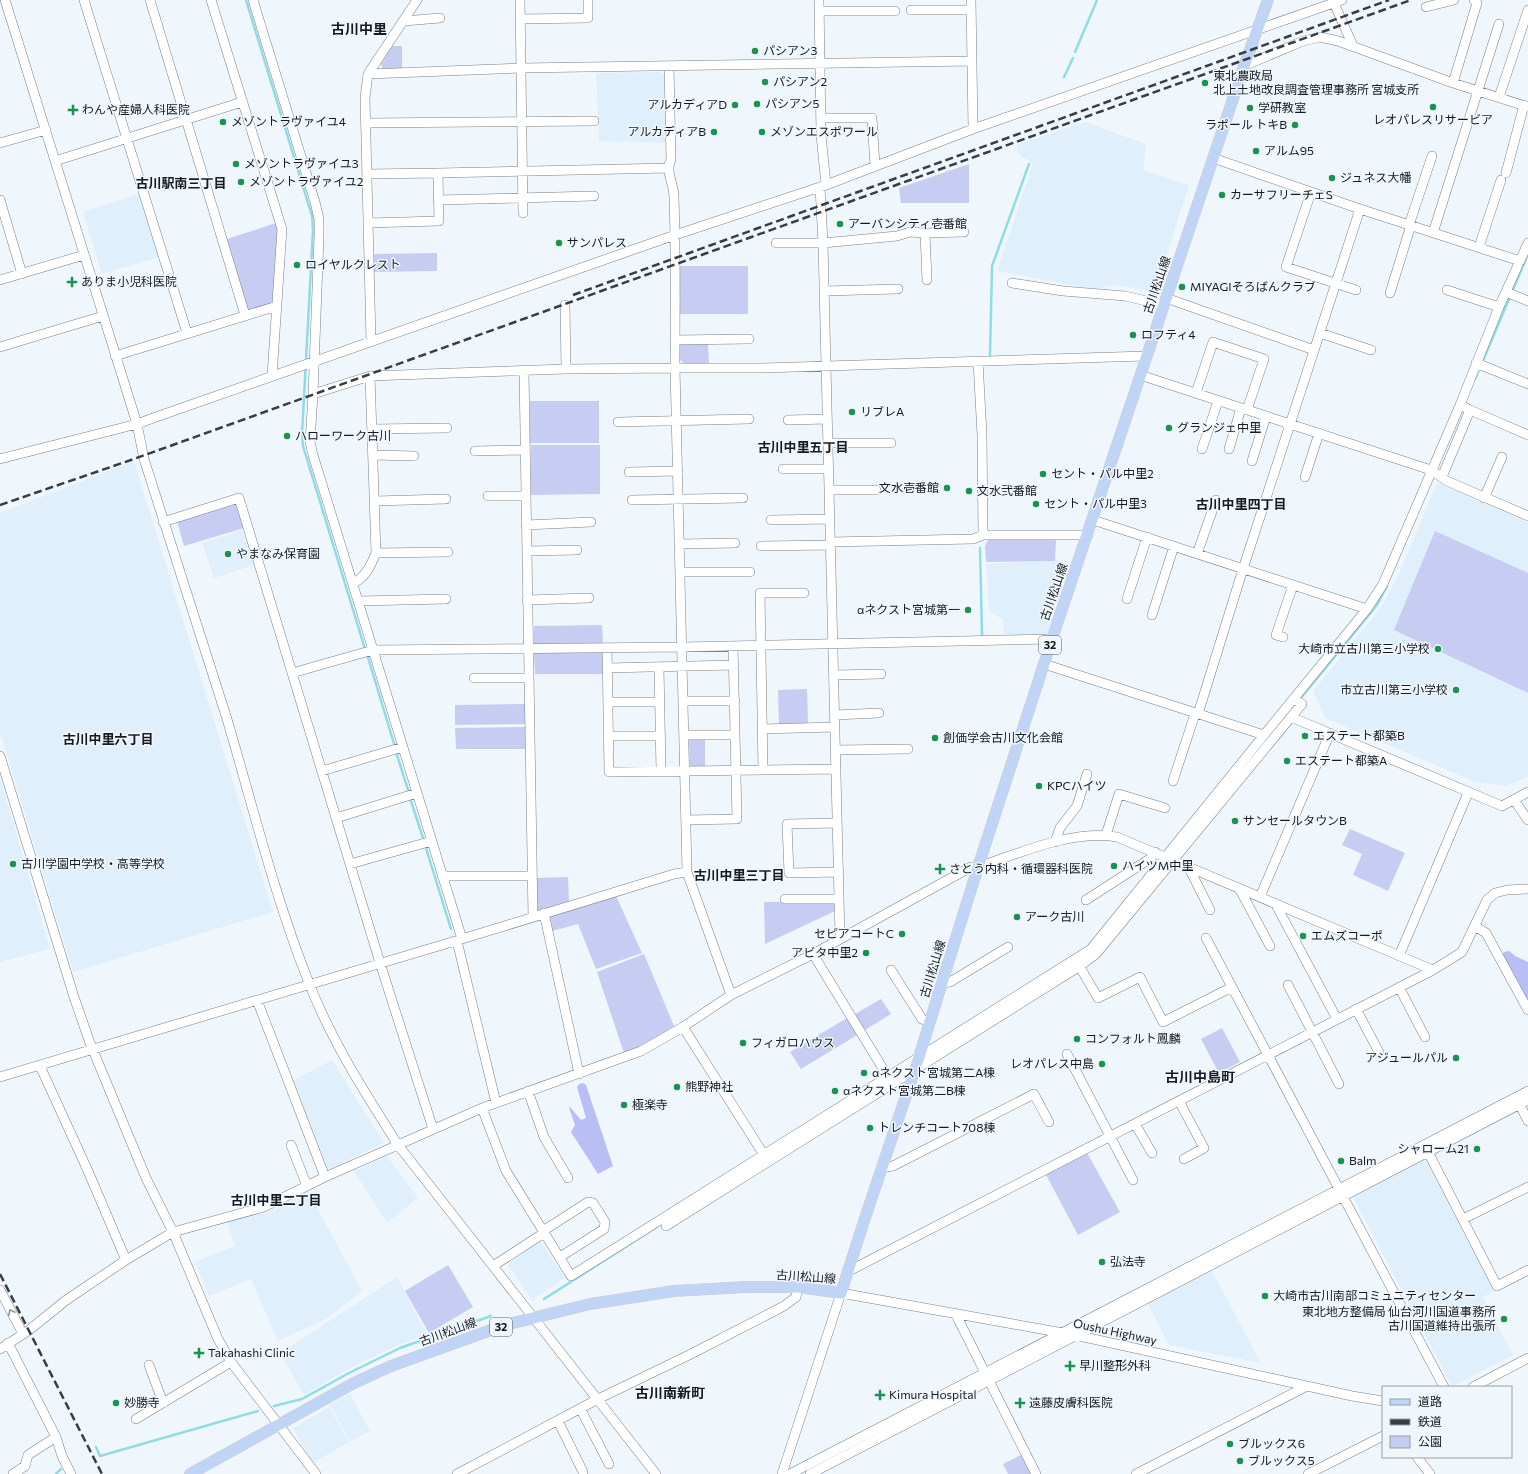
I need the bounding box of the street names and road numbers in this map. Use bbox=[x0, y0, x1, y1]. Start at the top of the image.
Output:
street label: 古川松山線 bbox=[1140, 254, 1172, 315]
street label: 古川松山線 bbox=[1037, 561, 1069, 622]
road number: 32 bbox=[1039, 636, 1061, 654]
street label: 古川松山線 bbox=[917, 938, 948, 999]
street label: 古川松山線 bbox=[776, 1267, 836, 1285]
street label: 古川松山線 bbox=[417, 1314, 478, 1348]
street label: Oushu Highway bbox=[1072, 1315, 1158, 1347]
road number: 32 bbox=[490, 1318, 512, 1336]

